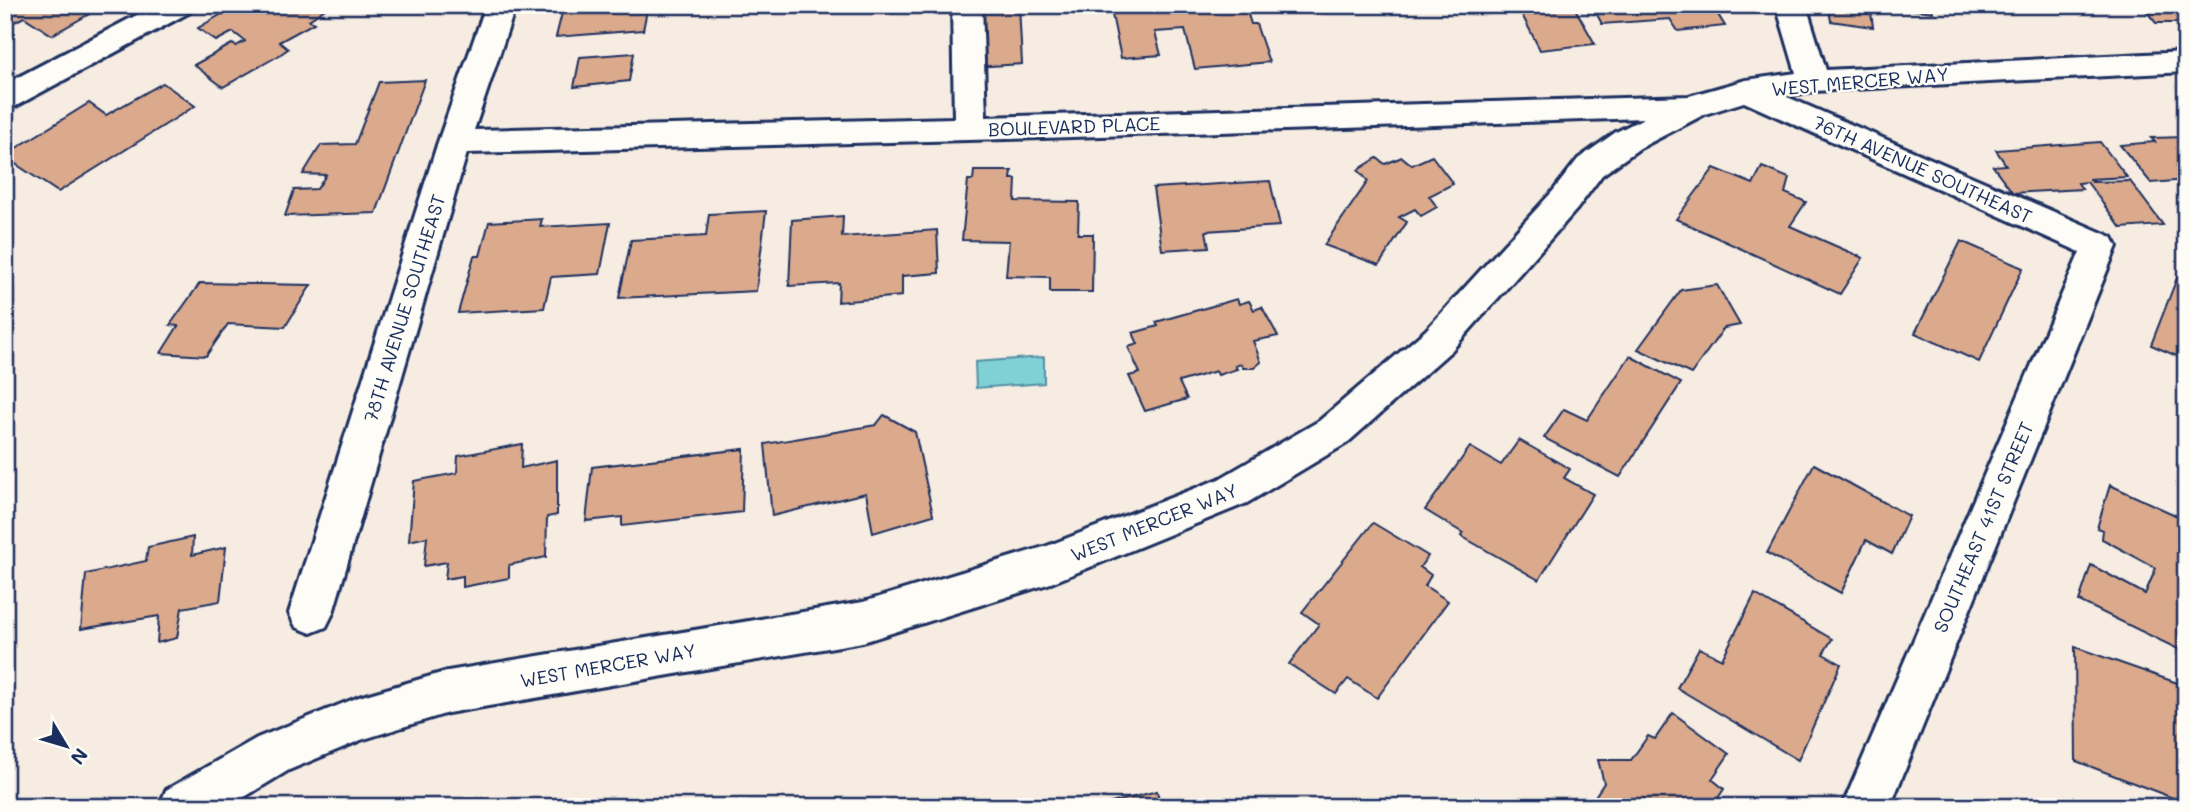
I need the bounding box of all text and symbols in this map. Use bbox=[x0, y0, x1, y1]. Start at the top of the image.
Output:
street label: WEST MERCER WAY bbox=[1770, 61, 1950, 101]
street label: 76TH AVENUE SOUTHEAST bbox=[1810, 109, 2036, 229]
street label: BOULEVARD PLACE bbox=[987, 110, 1161, 141]
street label: 78TH AVENUE SOUTHEAST bbox=[357, 191, 451, 425]
street label: SOUTHEAST 41ST STREET bbox=[1927, 418, 2039, 636]
street label: WEST MERCER WAY bbox=[1067, 477, 1241, 567]
street label: WEST MERCER WAY bbox=[518, 637, 698, 693]
north arrow bbox=[32, 710, 102, 780]
text: N bbox=[66, 743, 94, 770]

